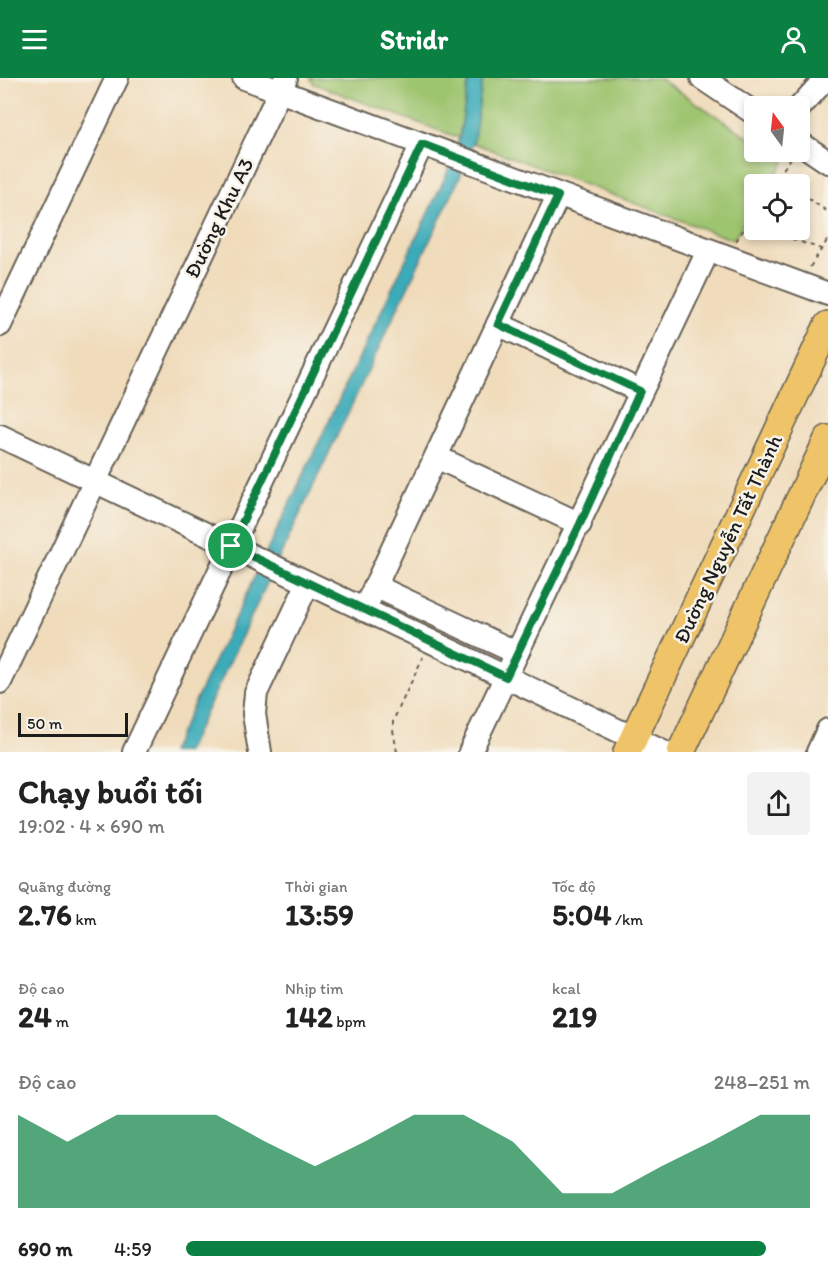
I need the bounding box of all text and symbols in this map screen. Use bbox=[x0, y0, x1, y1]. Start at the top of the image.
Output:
icon: menu bbox=[18, 23, 51, 56]
text: Stridr bbox=[380, 23, 448, 56]
icon: person bbox=[777, 23, 810, 56]
north arrow bbox=[744, 96, 810, 162]
map controls bbox=[744, 96, 810, 240]
street label: Đường Khu A3 bbox=[179, 154, 258, 282]
button: locate bbox=[744, 174, 810, 240]
street label: Đường Nguyễn Tất Thành bbox=[668, 430, 787, 647]
pin bbox=[205, 520, 256, 571]
icon: arrive bbox=[214, 529, 247, 562]
scale bar bbox=[18, 710, 128, 738]
text: 50 m bbox=[27, 714, 62, 733]
text: Chạy buổi tối bbox=[18, 772, 203, 811]
button: share bbox=[747, 772, 810, 835]
text: 19:02 · 4 × 690 m bbox=[18, 814, 165, 838]
text: Quãng đường bbox=[18, 877, 111, 896]
text: Thời gian bbox=[285, 877, 348, 896]
text: Tốc độ bbox=[552, 877, 596, 896]
text: 2.76 bbox=[18, 896, 72, 933]
text: 13:59 bbox=[285, 896, 354, 933]
text: 5:04 bbox=[552, 896, 612, 933]
text: km bbox=[72, 910, 97, 929]
text: /km bbox=[612, 910, 643, 929]
text: Độ cao bbox=[18, 979, 65, 998]
text: Nhịp tim bbox=[285, 979, 344, 998]
text: kcal bbox=[552, 979, 580, 998]
text: 24 bbox=[18, 998, 52, 1035]
text: 142 bbox=[285, 998, 333, 1035]
text: 219 bbox=[552, 998, 597, 1035]
text: m bbox=[52, 1012, 69, 1031]
text: bpm bbox=[333, 1012, 366, 1031]
text: Độ cao bbox=[18, 1070, 76, 1094]
text: 248–251 m bbox=[714, 1070, 810, 1094]
text: 690 m bbox=[18, 1237, 73, 1261]
text: 4:59 bbox=[114, 1237, 152, 1261]

